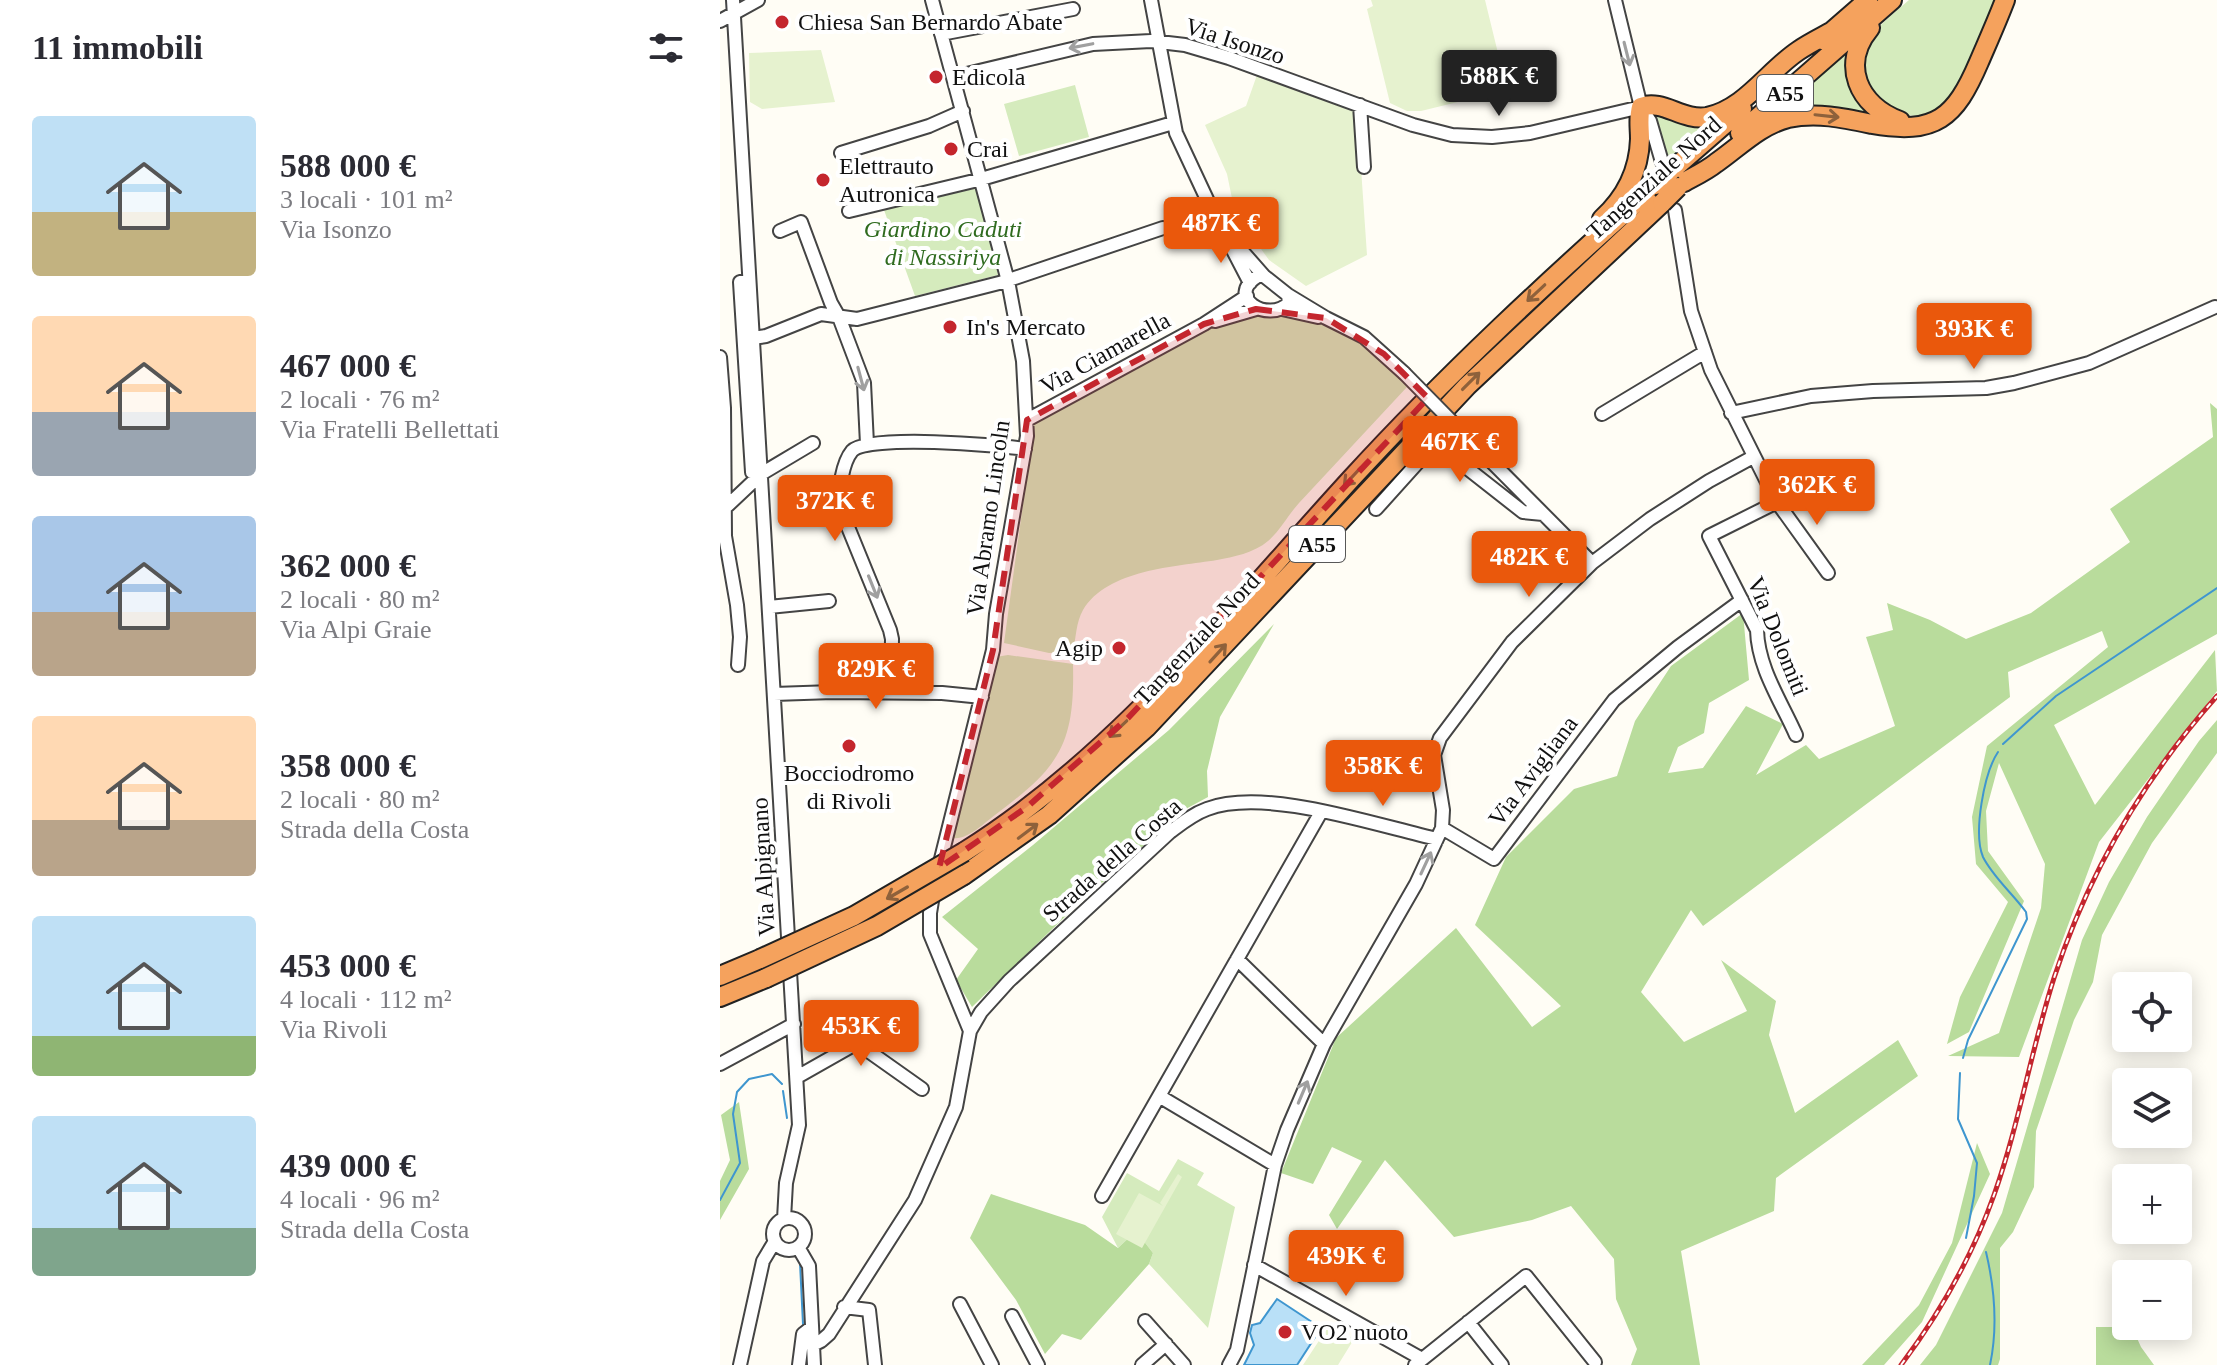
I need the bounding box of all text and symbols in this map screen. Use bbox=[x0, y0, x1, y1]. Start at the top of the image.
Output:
place label: Chiesa San Bernardo Abate bbox=[798, 9, 1063, 35]
marker: Chiesa San Bernardo Abate bbox=[773, 13, 791, 31]
street label: Via Isonzo bbox=[1182, 13, 1288, 69]
icon: filters bbox=[644, 26, 688, 70]
text: 11 immobili bbox=[32, 29, 203, 66]
one-way arrow bbox=[1069, 40, 1094, 55]
one-way arrow bbox=[1621, 40, 1636, 66]
pin: 588K € bbox=[1434, 50, 1564, 118]
text: 588K € bbox=[1460, 61, 1538, 90]
place label: Edicola bbox=[952, 64, 1026, 90]
marker: Edicola bbox=[927, 68, 945, 86]
road number: A55 bbox=[1757, 75, 1813, 111]
one-way arrow bbox=[1814, 109, 1840, 124]
street label: Tangenziale Nord bbox=[1582, 111, 1726, 245]
place label: Crai bbox=[967, 136, 1009, 162]
marker: Crai bbox=[942, 140, 960, 158]
text: 588 000 € bbox=[280, 147, 416, 184]
icon: home bbox=[96, 148, 192, 244]
place label: Elettrauto Autronica bbox=[839, 153, 935, 207]
marker: Elettrauto Autronica bbox=[814, 171, 832, 189]
text: 3 locali · 101 m² bbox=[280, 185, 452, 214]
pin: 487K € bbox=[1156, 197, 1286, 265]
text: 487K € bbox=[1182, 208, 1260, 237]
text: Via Isonzo bbox=[280, 215, 392, 244]
park label: Giardino Caduti di Nassiriya bbox=[864, 216, 1022, 270]
one-way arrow bbox=[1526, 284, 1546, 302]
pin: 393K € bbox=[1909, 303, 2039, 371]
street label: Via Ciamarella bbox=[1036, 306, 1175, 399]
place label: In's Mercato bbox=[966, 314, 1086, 340]
text: 393K € bbox=[1935, 314, 2013, 343]
marker: In's Mercato bbox=[941, 318, 959, 336]
text: 467 000 € bbox=[280, 347, 416, 384]
icon: home bbox=[96, 348, 192, 444]
one-way arrow bbox=[854, 365, 869, 391]
one-way arrow bbox=[1462, 371, 1481, 391]
text: 2 locali · 76 m² bbox=[280, 385, 439, 414]
text: Via Fratelli Bellettati bbox=[280, 415, 499, 444]
pin: 467K € bbox=[1395, 416, 1525, 484]
street label: Via Abramo Lincoln bbox=[961, 419, 1015, 617]
text: 467K € bbox=[1421, 427, 1499, 456]
pin: 362K € bbox=[1752, 459, 1882, 527]
one-way arrow bbox=[1344, 467, 1362, 487]
text: 362K € bbox=[1778, 470, 1856, 499]
pin: 372K € bbox=[770, 475, 900, 543]
text: 372K € bbox=[796, 486, 874, 515]
road number: A55 bbox=[1289, 526, 1345, 562]
pin: 482K € bbox=[1464, 531, 1594, 599]
text: 482K € bbox=[1490, 542, 1568, 571]
text: 362 000 € bbox=[280, 547, 416, 584]
icon: home bbox=[96, 548, 192, 644]
street label: Tangenziale Nord bbox=[1129, 568, 1265, 710]
street label: Via Dolomiti bbox=[1742, 573, 1814, 700]
one-way arrow bbox=[866, 574, 881, 599]
text: 2 locali · 80 m² bbox=[280, 585, 439, 614]
text: Via Alpi Graie bbox=[280, 615, 432, 644]
place label: Agip bbox=[1055, 635, 1103, 661]
marker: Agip bbox=[1110, 639, 1128, 657]
pin: 829K € bbox=[811, 643, 941, 711]
one-way arrow bbox=[1209, 644, 1227, 664]
text: 829K € bbox=[837, 654, 915, 683]
street label: Via Avigliana bbox=[1483, 711, 1583, 831]
one-way arrow bbox=[1108, 719, 1128, 737]
marker: Bocciodromo di Rivoli bbox=[840, 737, 858, 755]
pin: 358K € bbox=[1318, 740, 1448, 808]
text: 358 000 € bbox=[280, 747, 416, 784]
icon: home bbox=[96, 748, 192, 844]
text: 358K € bbox=[1344, 751, 1422, 780]
place label: Bocciodromo di Rivoli bbox=[784, 760, 914, 814]
text: 2 locali · 80 m² bbox=[280, 785, 439, 814]
street label: Strada della Costa bbox=[1038, 793, 1187, 927]
street label: Via Alpignano bbox=[746, 797, 780, 937]
text: Strada della Costa bbox=[280, 815, 469, 844]
one-way arrow bbox=[1017, 822, 1038, 839]
one-way arrow bbox=[1419, 851, 1434, 876]
one-way arrow bbox=[886, 885, 909, 901]
text: 453 000 € bbox=[280, 947, 416, 984]
icon: home bbox=[96, 948, 192, 1044]
map controls bbox=[2112, 972, 2192, 1340]
button: locate bbox=[2112, 972, 2192, 1052]
text: 4 locali · 112 m² bbox=[280, 985, 451, 1014]
pin: 453K € bbox=[796, 1000, 926, 1068]
text: 453K € bbox=[822, 1011, 900, 1040]
text: Via Rivoli bbox=[280, 1015, 388, 1044]
button: layers bbox=[2112, 1068, 2192, 1148]
one-way arrow bbox=[1297, 1080, 1312, 1105]
text: 439 000 € bbox=[280, 1147, 416, 1184]
icon: home bbox=[96, 1148, 192, 1244]
button: + bbox=[2112, 1164, 2192, 1244]
text: 4 locali · 96 m² bbox=[280, 1185, 439, 1214]
text: Strada della Costa bbox=[280, 1215, 469, 1244]
pin: 439K € bbox=[1281, 1230, 1411, 1298]
text: 439K € bbox=[1307, 1241, 1385, 1270]
button: − bbox=[2112, 1260, 2192, 1340]
place label: VO2 nuoto bbox=[1301, 1319, 1408, 1345]
marker: VO2 nuoto bbox=[1276, 1323, 1294, 1341]

